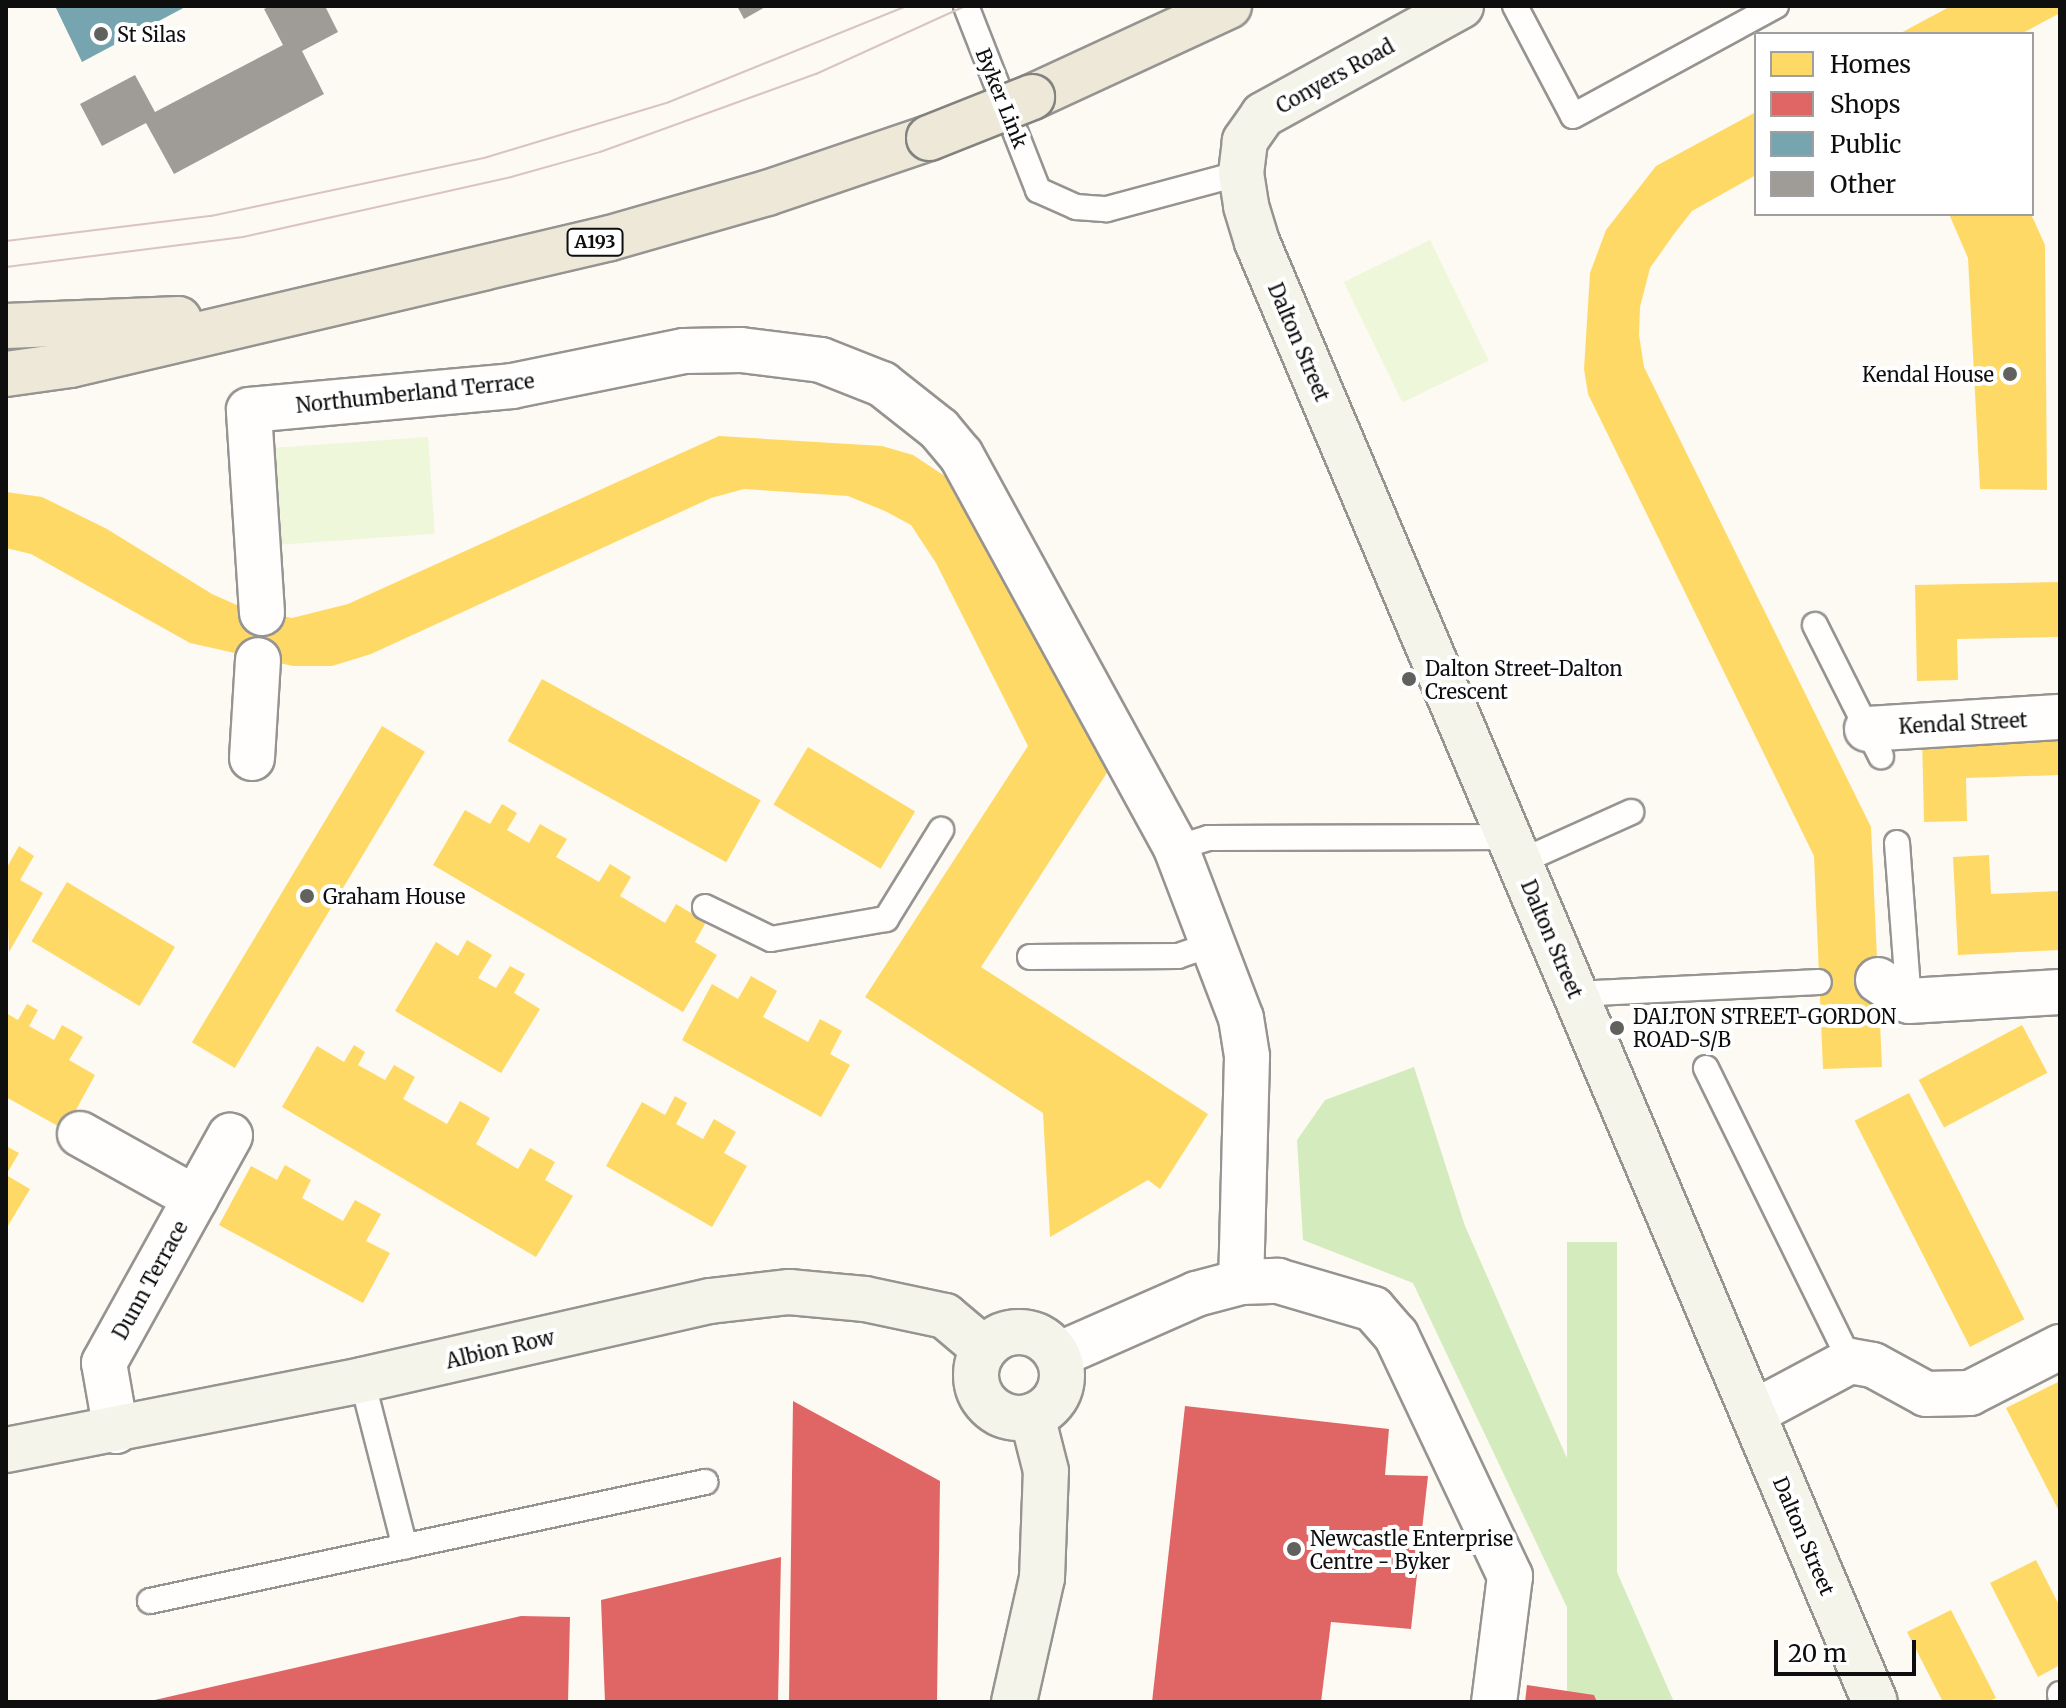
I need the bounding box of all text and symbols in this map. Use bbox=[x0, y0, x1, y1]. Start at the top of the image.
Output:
place label: St Silas bbox=[117, 22, 186, 46]
marker: St Silas bbox=[92, 25, 110, 43]
legend bbox=[1754, 32, 2034, 216]
street label: Conyers Road bbox=[1272, 34, 1398, 118]
street label: Byker Link bbox=[971, 45, 1033, 151]
text: Homes bbox=[1830, 49, 1911, 80]
text: Shops bbox=[1830, 89, 1901, 120]
text: Public bbox=[1830, 129, 1901, 160]
text: Other bbox=[1830, 169, 1896, 200]
road number: A193 bbox=[565, 228, 625, 256]
street label: Dalton Street bbox=[1263, 279, 1335, 405]
place label: Kendal House bbox=[1862, 362, 1994, 386]
marker: Kendal House bbox=[2001, 365, 2019, 383]
street label: Northumberland Terrace bbox=[295, 369, 535, 417]
place label: Dalton Street-Dalton Crescent bbox=[1425, 656, 1623, 703]
marker: Dalton Street-Dalton Crescent bbox=[1400, 670, 1418, 688]
street label: Kendal Street bbox=[1898, 708, 2028, 738]
street label: Dalton Street bbox=[1516, 876, 1588, 1002]
place label: Graham House bbox=[323, 884, 465, 908]
marker: Graham House bbox=[298, 887, 316, 905]
place label: DALTON STREET-GORDON ROAD-S/B bbox=[1633, 1004, 1896, 1051]
marker: DALTON STREET-GORDON ROAD-S/B bbox=[1608, 1019, 1626, 1037]
street label: Dunn Terrace bbox=[108, 1217, 192, 1343]
street label: Albion Row bbox=[443, 1325, 557, 1373]
street label: Dalton Street bbox=[1768, 1473, 1840, 1599]
place label: Newcastle Enterprise Centre - Byker bbox=[1310, 1526, 1513, 1573]
marker: Newcastle Enterprise Centre - Byker bbox=[1285, 1540, 1303, 1558]
scale bar bbox=[1778, 1624, 1920, 1674]
text: 20 m bbox=[1788, 1638, 1847, 1669]

